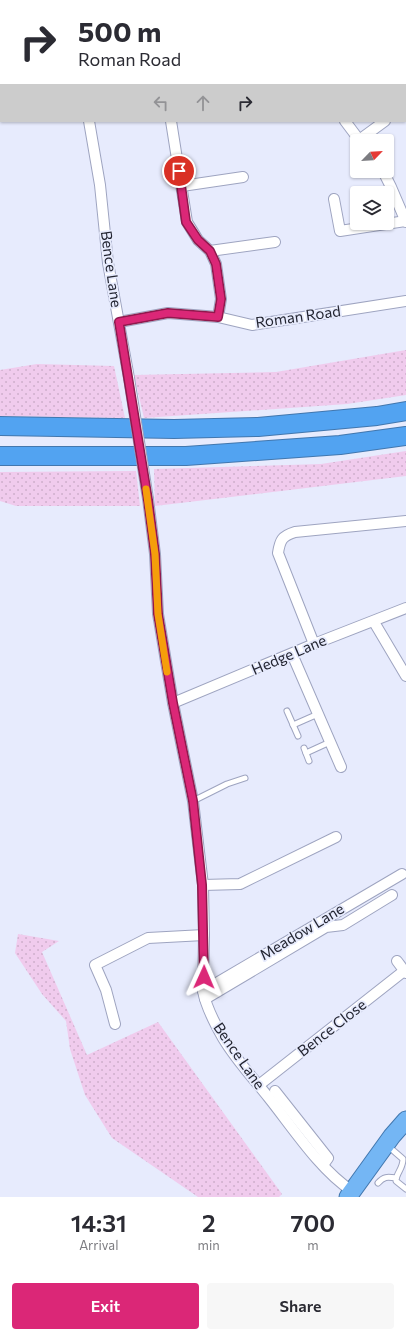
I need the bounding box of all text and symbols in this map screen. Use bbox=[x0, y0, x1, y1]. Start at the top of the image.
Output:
text: 500 m bbox=[78, 14, 161, 48]
icon: right bbox=[12, 16, 64, 68]
text: Roman Road bbox=[78, 48, 181, 70]
icon: left bbox=[150, 92, 172, 114]
icon: ahead bbox=[192, 92, 214, 114]
icon: right bbox=[234, 92, 256, 114]
north arrow bbox=[350, 134, 394, 178]
map controls bbox=[350, 134, 394, 230]
pin bbox=[162, 154, 196, 188]
icon: arrive bbox=[168, 160, 190, 182]
button: layers bbox=[350, 186, 394, 230]
street label: Bence Lane bbox=[98, 229, 126, 308]
street label: Roman Road bbox=[254, 301, 342, 331]
street label: Hedge Lane bbox=[248, 630, 329, 678]
street label: Meadow Lane bbox=[256, 899, 347, 963]
position arrow bbox=[183, 956, 225, 998]
street label: Bence Close bbox=[294, 995, 369, 1060]
street label: Bence Lane bbox=[210, 1019, 269, 1092]
text: 14:31 bbox=[71, 1208, 127, 1237]
text: 2 bbox=[202, 1208, 215, 1237]
text: 700 bbox=[291, 1208, 335, 1237]
text: Arrival bbox=[79, 1237, 118, 1253]
text: min bbox=[198, 1237, 220, 1253]
text: m bbox=[307, 1237, 319, 1253]
button: Exit bbox=[12, 1283, 199, 1329]
button: Share bbox=[207, 1283, 394, 1329]

